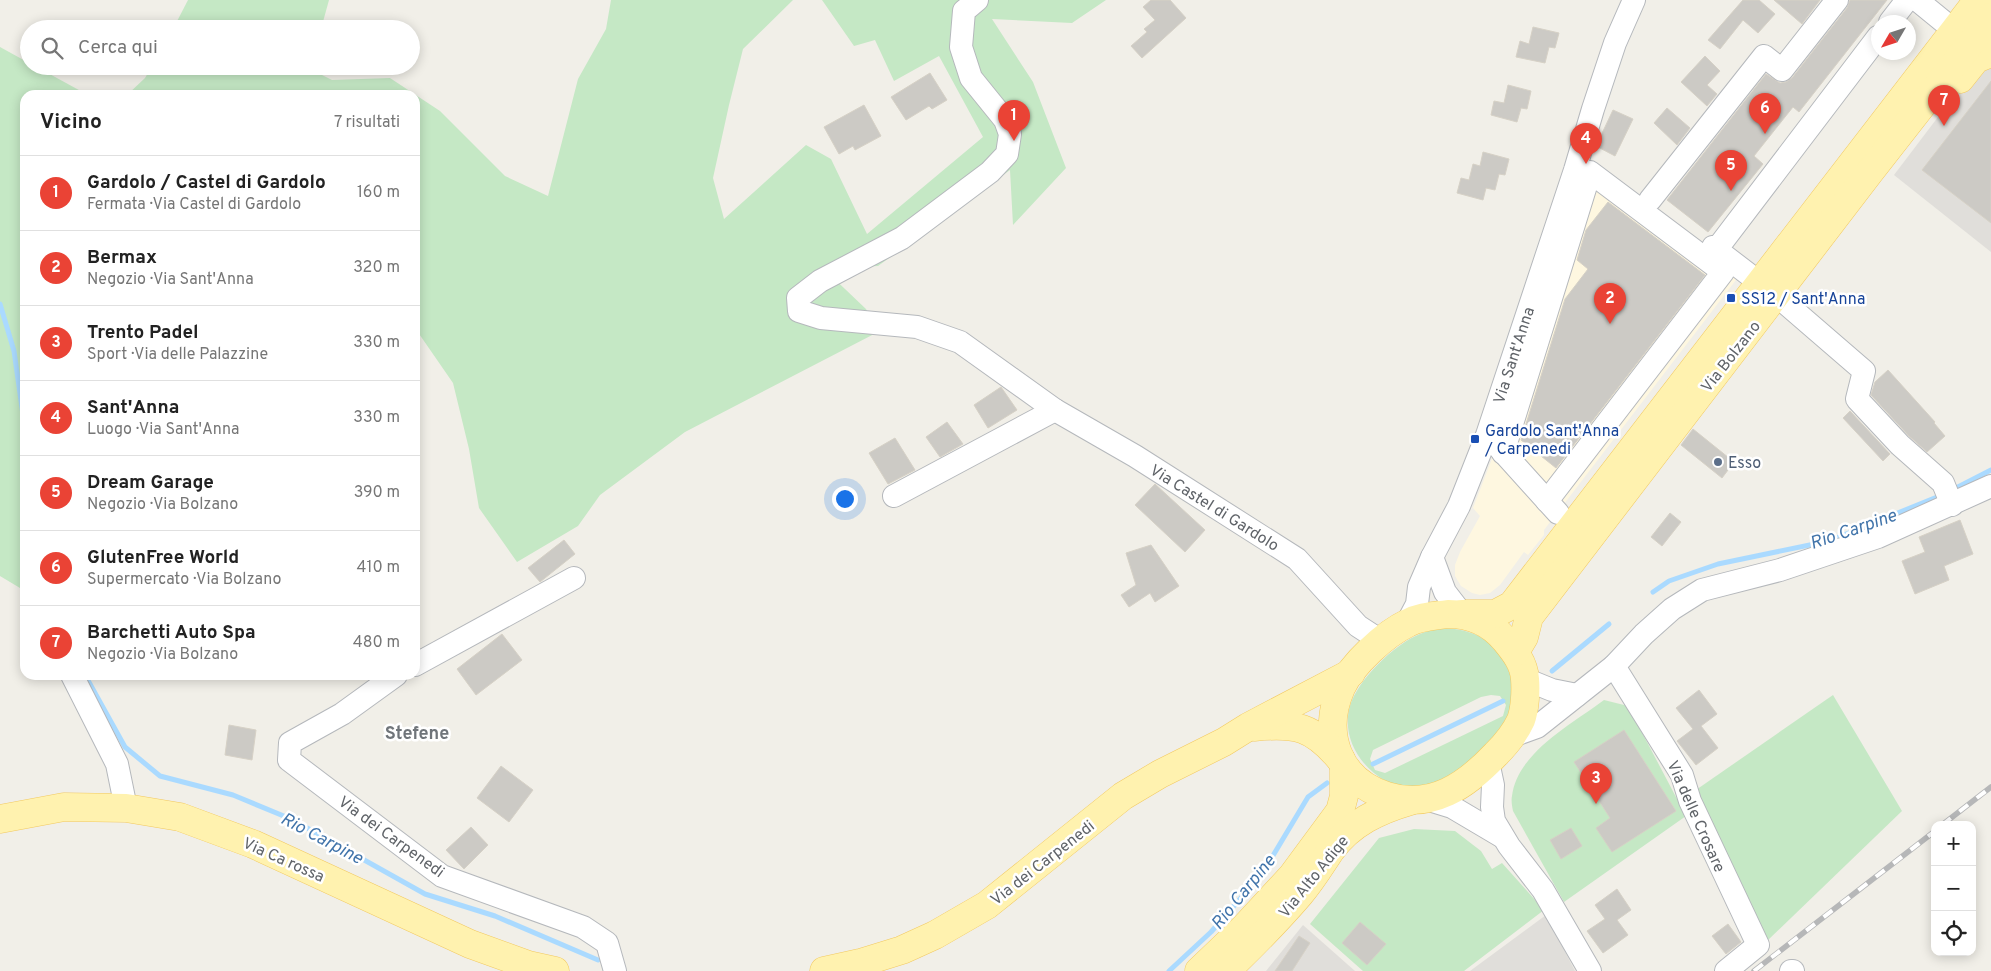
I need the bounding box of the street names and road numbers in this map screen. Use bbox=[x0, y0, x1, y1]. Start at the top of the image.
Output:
street label: Via Sant'Anna bbox=[1490, 305, 1540, 407]
street label: Via Bolzano bbox=[1697, 317, 1766, 397]
street label: Via Castel di Gardolo bbox=[1146, 461, 1282, 557]
street label: Via delle Crosare bbox=[1662, 758, 1729, 876]
street label: Via dei Carpenedi bbox=[334, 792, 448, 883]
street label: Via dei Carpenedi bbox=[987, 817, 1099, 910]
street label: Via Alto Adige bbox=[1275, 832, 1354, 923]
street label: Via Ca rossa bbox=[239, 834, 327, 888]

